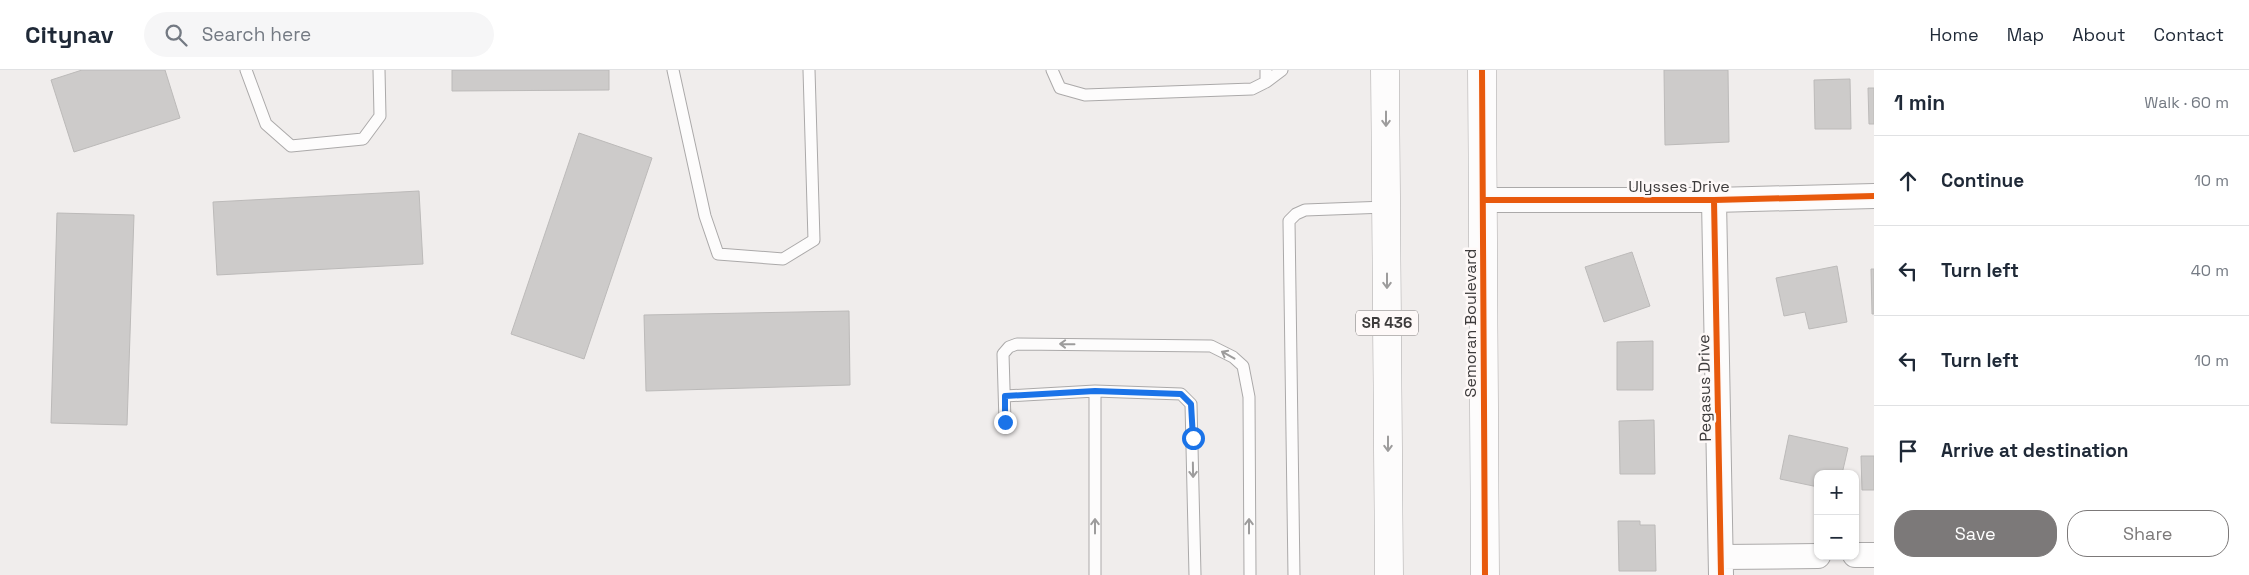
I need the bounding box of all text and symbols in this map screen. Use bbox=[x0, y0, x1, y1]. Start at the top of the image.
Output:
search box bbox=[144, 12, 494, 57]
text: Citynav bbox=[25, 19, 114, 50]
icon: search bbox=[162, 21, 190, 49]
text: Search here bbox=[202, 22, 311, 47]
text: Home bbox=[1930, 23, 1979, 46]
text: Map bbox=[2007, 23, 2044, 46]
text: About bbox=[2072, 23, 2126, 46]
text: Contact bbox=[2154, 23, 2224, 46]
text: 1 min bbox=[1894, 89, 1945, 116]
text: Walk · 60 m bbox=[2144, 92, 2229, 113]
one-way arrow bbox=[1381, 110, 1391, 126]
icon: ahead bbox=[1894, 167, 1922, 195]
text: Continue bbox=[1941, 168, 2024, 193]
text: 10 m bbox=[2194, 170, 2229, 191]
street label: Ulysses Drive bbox=[1628, 176, 1730, 197]
street label: Semoran Boulevard bbox=[1460, 249, 1481, 397]
icon: left bbox=[1894, 257, 1922, 285]
text: Turn left bbox=[1941, 258, 2019, 283]
text: 40 m bbox=[2191, 260, 2229, 281]
one-way arrow bbox=[1382, 272, 1392, 289]
road number: SR 436 bbox=[1356, 310, 1418, 336]
street label: Pegasus Drive bbox=[1693, 334, 1716, 442]
one-way arrow bbox=[1060, 339, 1076, 349]
icon: left bbox=[1894, 347, 1922, 375]
text: Turn left bbox=[1941, 348, 2019, 373]
one-way arrow bbox=[1220, 350, 1235, 360]
text: 10 m bbox=[2194, 350, 2229, 371]
route end bbox=[994, 411, 1017, 434]
route start bbox=[1182, 427, 1205, 450]
one-way arrow bbox=[1383, 435, 1393, 451]
icon: arrive bbox=[1894, 437, 1922, 465]
text: Arrive at destination bbox=[1941, 438, 2129, 463]
one-way arrow bbox=[1188, 462, 1198, 478]
map controls bbox=[1814, 470, 1859, 560]
button: + bbox=[1814, 470, 1859, 515]
button: Save bbox=[1894, 510, 2057, 557]
button: Share bbox=[2067, 510, 2229, 557]
button: − bbox=[1814, 515, 1859, 560]
one-way arrow bbox=[1090, 519, 1100, 535]
one-way arrow bbox=[1245, 519, 1254, 535]

